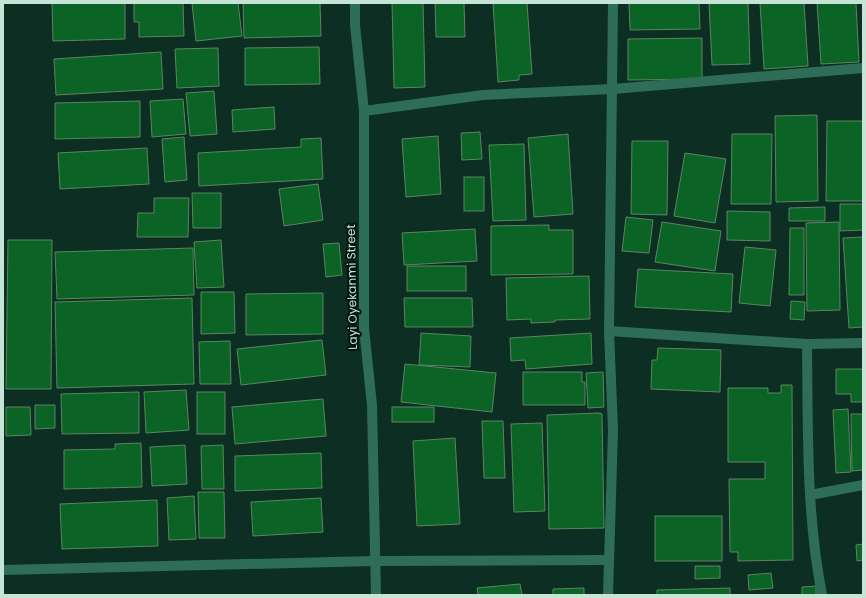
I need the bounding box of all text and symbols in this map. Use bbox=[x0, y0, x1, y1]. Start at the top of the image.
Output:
street label: Layi Oyekanmi Street bbox=[342, 224, 361, 350]

